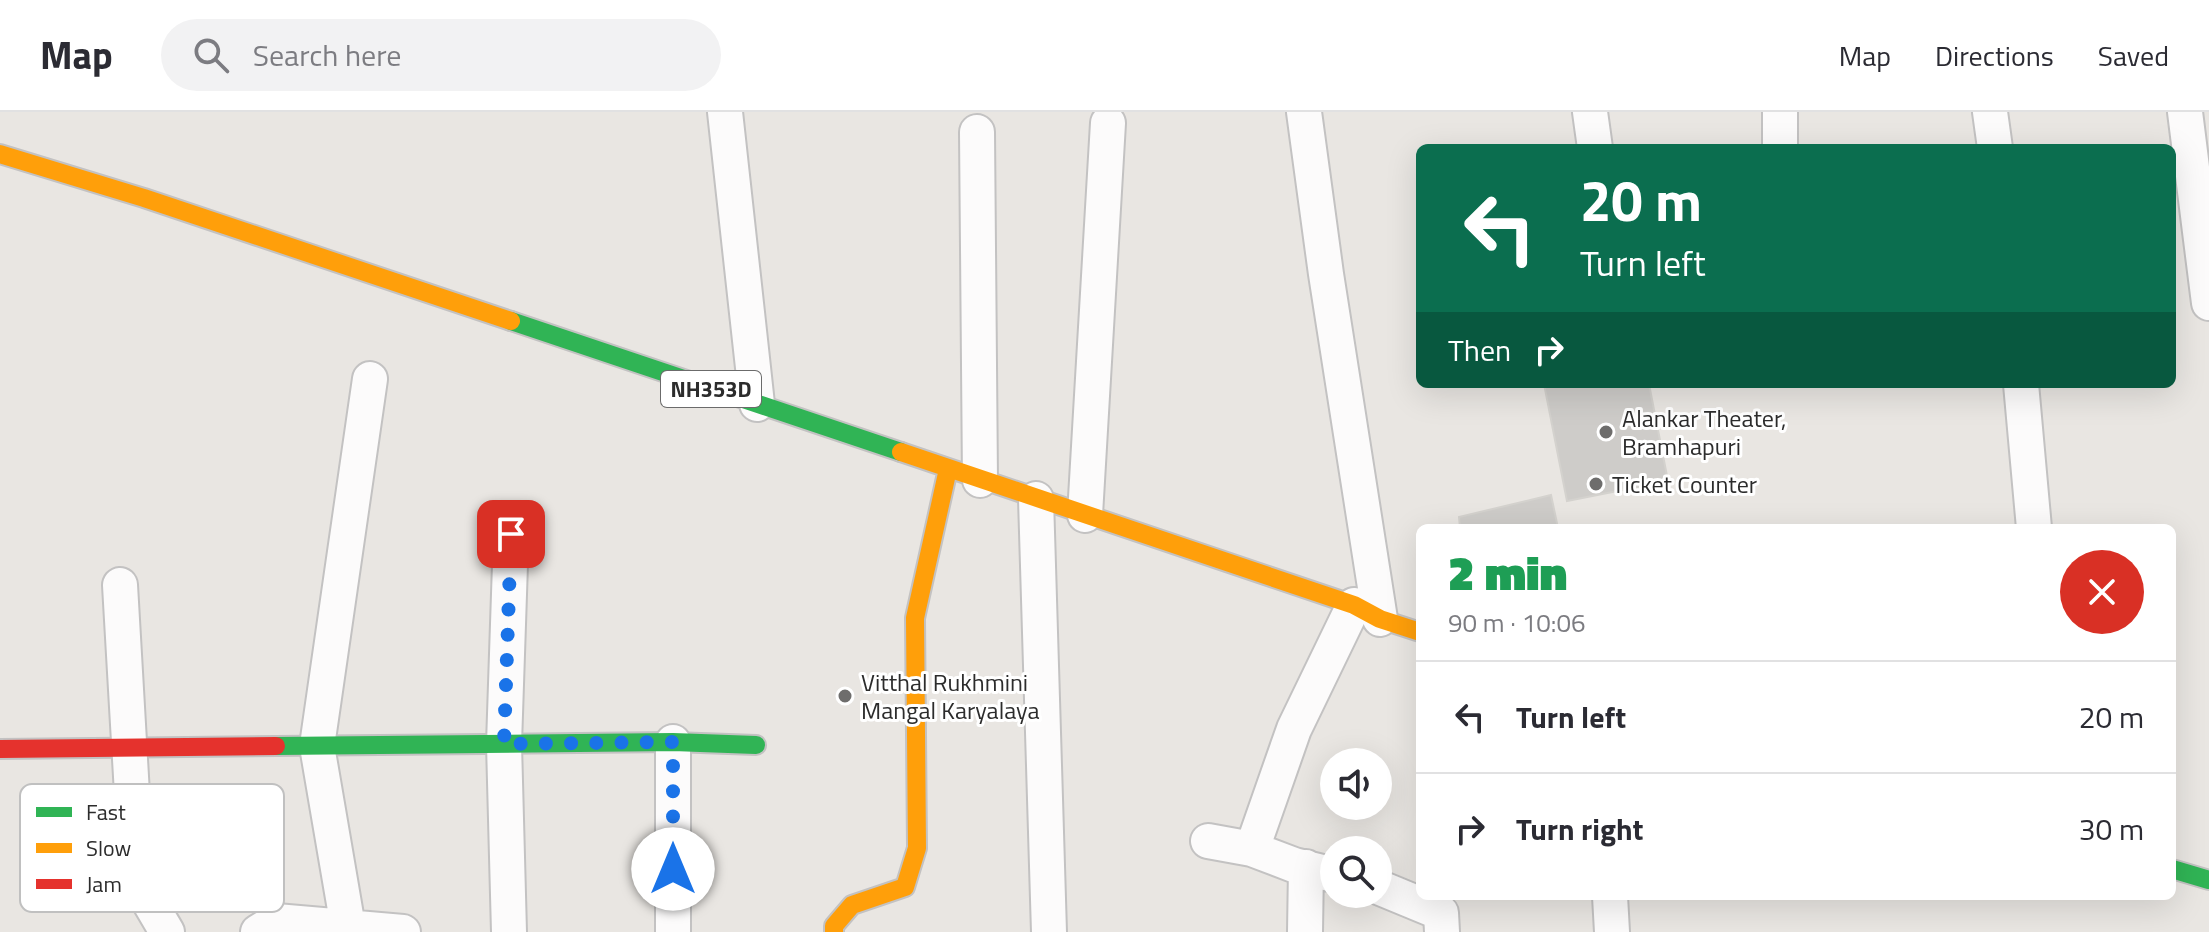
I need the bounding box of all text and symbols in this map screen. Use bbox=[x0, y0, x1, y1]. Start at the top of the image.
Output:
search box bbox=[161, 19, 721, 91]
text: Map bbox=[40, 26, 113, 84]
text: Search here bbox=[253, 32, 402, 78]
icon: search bbox=[189, 33, 233, 77]
text: Map bbox=[1839, 34, 1891, 77]
text: Directions bbox=[1935, 34, 2054, 77]
text: Saved bbox=[2098, 34, 2169, 77]
text: 20 m bbox=[1580, 158, 1702, 243]
icon: left bbox=[1448, 176, 1552, 280]
text: Turn left bbox=[1580, 235, 1706, 290]
text: Then bbox=[1448, 327, 1511, 373]
icon: right bbox=[1527, 328, 1571, 372]
road number: NH353D bbox=[661, 371, 761, 407]
place label: Alankar Theater, Bramhapuri bbox=[1622, 400, 1786, 464]
marker: Alankar Theater, Bramhapuri bbox=[1597, 423, 1615, 441]
place label: Ticket Counter bbox=[1612, 466, 1757, 502]
marker: Ticket Counter bbox=[1587, 475, 1605, 493]
pin bbox=[477, 500, 545, 568]
icon: arrive bbox=[489, 512, 533, 556]
text: 2 min bbox=[1448, 536, 1567, 609]
button: close bbox=[2060, 550, 2144, 634]
text: 90 m · 10:06 bbox=[1448, 603, 1586, 642]
place label: Vitthal Rukhmini Mangal Karyalaya bbox=[861, 664, 1040, 728]
marker: Vitthal Rukhmini Mangal Karyalaya bbox=[836, 687, 854, 705]
text: Turn left bbox=[1516, 694, 1626, 740]
text: 20 m bbox=[2079, 694, 2144, 740]
icon: left bbox=[1448, 695, 1492, 739]
map controls bbox=[1320, 748, 1392, 908]
button: sound bbox=[1320, 748, 1392, 820]
legend bbox=[20, 784, 284, 912]
text: Fast bbox=[86, 795, 126, 829]
text: Turn right bbox=[1516, 806, 1644, 852]
text: 30 m bbox=[2079, 806, 2144, 852]
icon: right bbox=[1448, 807, 1492, 851]
position arrow bbox=[631, 827, 715, 911]
text: Slow bbox=[86, 831, 132, 865]
button: search bbox=[1320, 836, 1392, 908]
text: Jam bbox=[86, 867, 122, 901]

